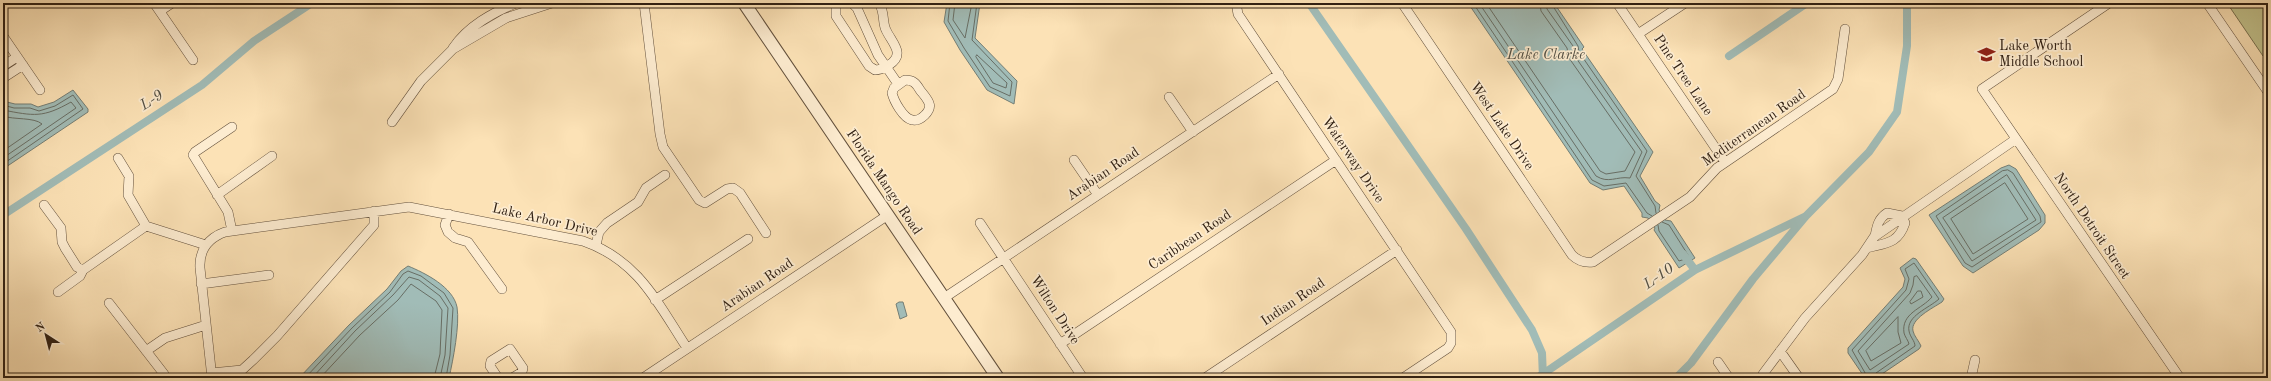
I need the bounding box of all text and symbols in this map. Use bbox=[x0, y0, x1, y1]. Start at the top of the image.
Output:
street label: Pine Tree Lane bbox=[1651, 32, 1715, 118]
place label: Lake Worth Middle School bbox=[1999, 39, 2084, 69]
school or university icon: Lake Worth Middle School bbox=[1976, 44, 1996, 64]
water label: Lake Clarke bbox=[1506, 48, 1585, 63]
street label: West Lake Drive bbox=[1468, 80, 1536, 172]
street label: Mediterranean Road bbox=[1700, 87, 1808, 169]
water label: L-9 bbox=[137, 88, 167, 114]
street label: Waterway Drive bbox=[1319, 115, 1387, 205]
street label: Florida Mango Road bbox=[844, 127, 924, 237]
street label: Arabian Road bbox=[1064, 145, 1142, 203]
street label: North Detroit Street bbox=[2051, 170, 2133, 282]
street label: Lake Arbor Drive bbox=[491, 201, 599, 239]
street label: Caribbean Road bbox=[1146, 207, 1234, 273]
street label: Arabian Road bbox=[718, 256, 796, 314]
water label: L-10 bbox=[1640, 261, 1677, 293]
street label: Wilton Drive bbox=[1028, 273, 1082, 347]
street label: Indian Road bbox=[1259, 276, 1327, 328]
north arrow bbox=[26, 315, 66, 355]
text: N bbox=[34, 321, 48, 335]

